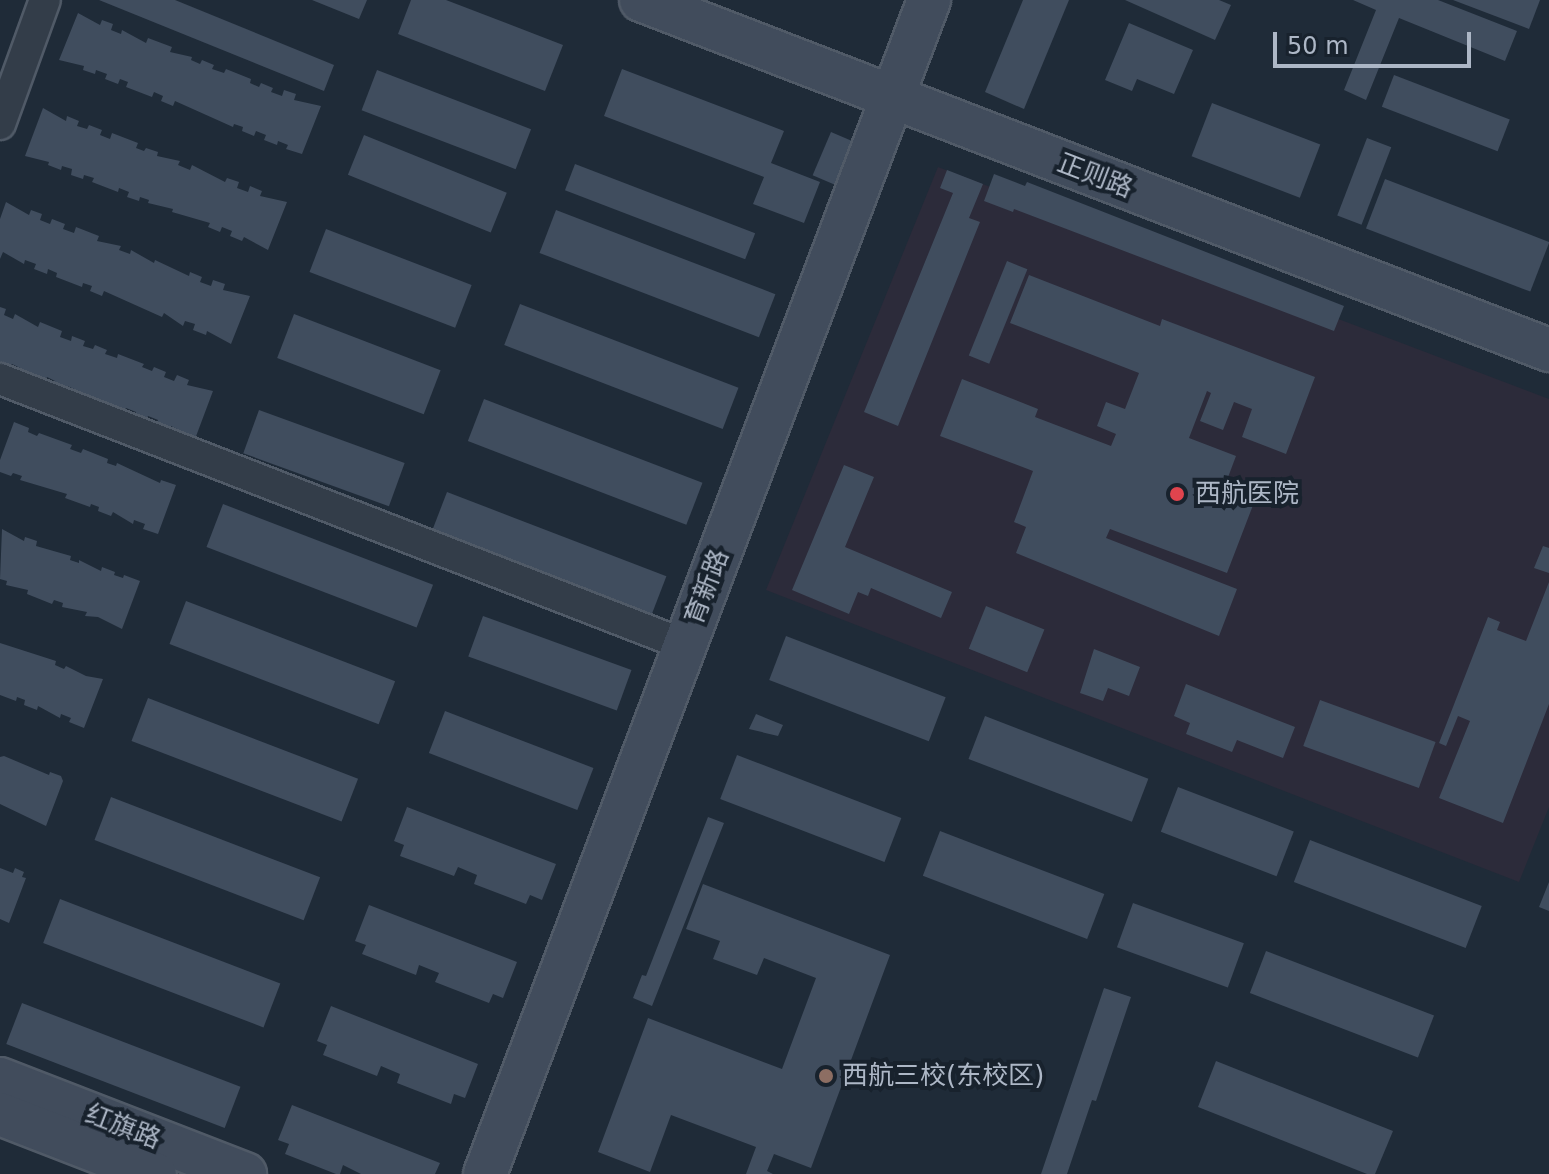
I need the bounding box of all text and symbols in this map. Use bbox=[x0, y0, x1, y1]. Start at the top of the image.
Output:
scale bar bbox=[1277, 16, 1475, 66]
text: 50 m bbox=[1287, 32, 1349, 60]
street label: 正则路 bbox=[1053, 147, 1137, 205]
place label: 西航医院 bbox=[1195, 478, 1299, 510]
marker: 西航医院 bbox=[1166, 483, 1188, 505]
street label: 育新路 bbox=[678, 545, 736, 629]
place label: 西航三校(东校区) bbox=[842, 1060, 1044, 1092]
marker: 西航三校(东校区) bbox=[817, 1067, 835, 1085]
street label: 红旗路 bbox=[81, 1098, 165, 1156]

